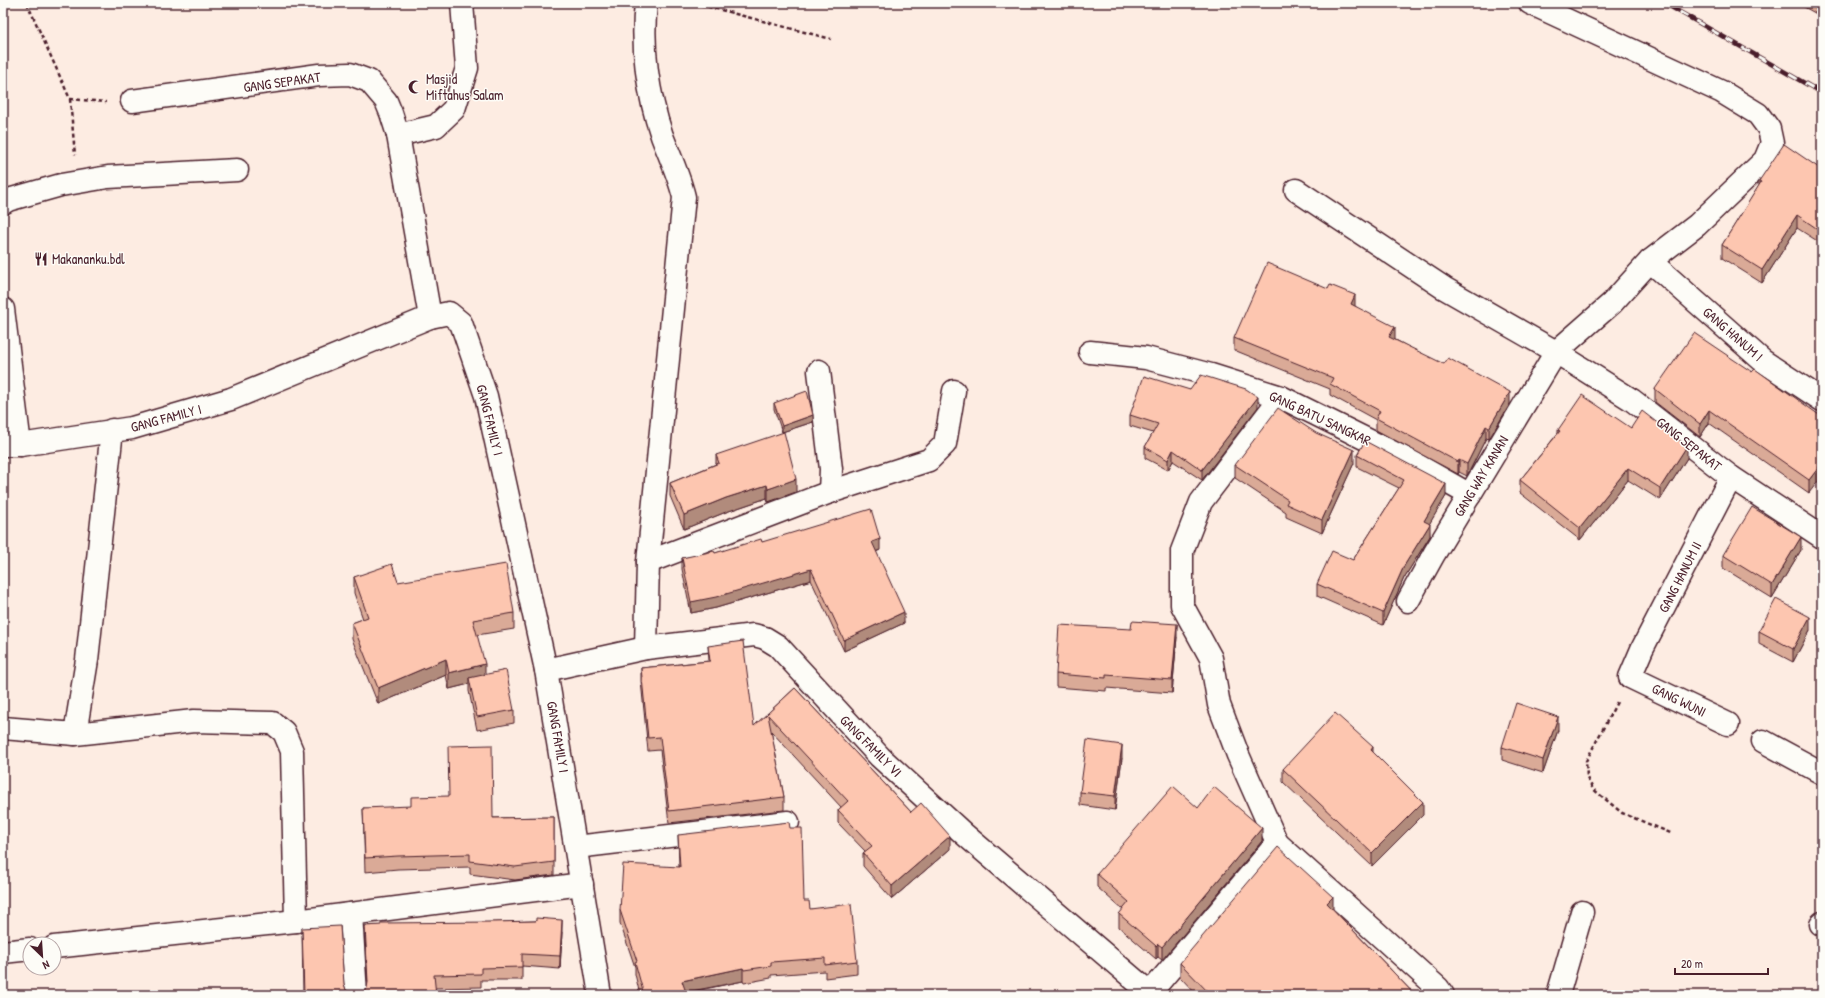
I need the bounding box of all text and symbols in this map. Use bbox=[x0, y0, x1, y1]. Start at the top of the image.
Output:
street label: GANG SEPAKAT bbox=[242, 67, 322, 96]
place label: Masjid Miftahus Salam bbox=[426, 69, 504, 104]
mosque icon: Masjid Miftahus Salam bbox=[407, 79, 423, 95]
place label: Makananku.bdl bbox=[52, 249, 125, 268]
restaurant icon: Makananku.bdl bbox=[33, 251, 49, 267]
street label: GANG HANUM I bbox=[1699, 302, 1768, 365]
street label: GANG FAMILY I bbox=[472, 382, 508, 457]
street label: GANG BATU SANGKAR bbox=[1266, 386, 1374, 449]
street label: GANG FAMILY I bbox=[128, 399, 203, 436]
street label: GANG SEPAKAT bbox=[1653, 412, 1726, 475]
street label: GANG WAY KANAN bbox=[1449, 432, 1512, 520]
street label: GANG HANUM II bbox=[1653, 538, 1706, 616]
street label: GANG WUNI bbox=[1649, 678, 1709, 721]
street label: GANG FAMILY I bbox=[543, 700, 574, 774]
street label: GANG FAMILY VI bbox=[836, 710, 907, 781]
north arrow bbox=[22, 936, 62, 976]
scale bar bbox=[1675, 950, 1768, 976]
text: 20 m bbox=[1681, 955, 1703, 972]
text: N bbox=[40, 957, 52, 973]

